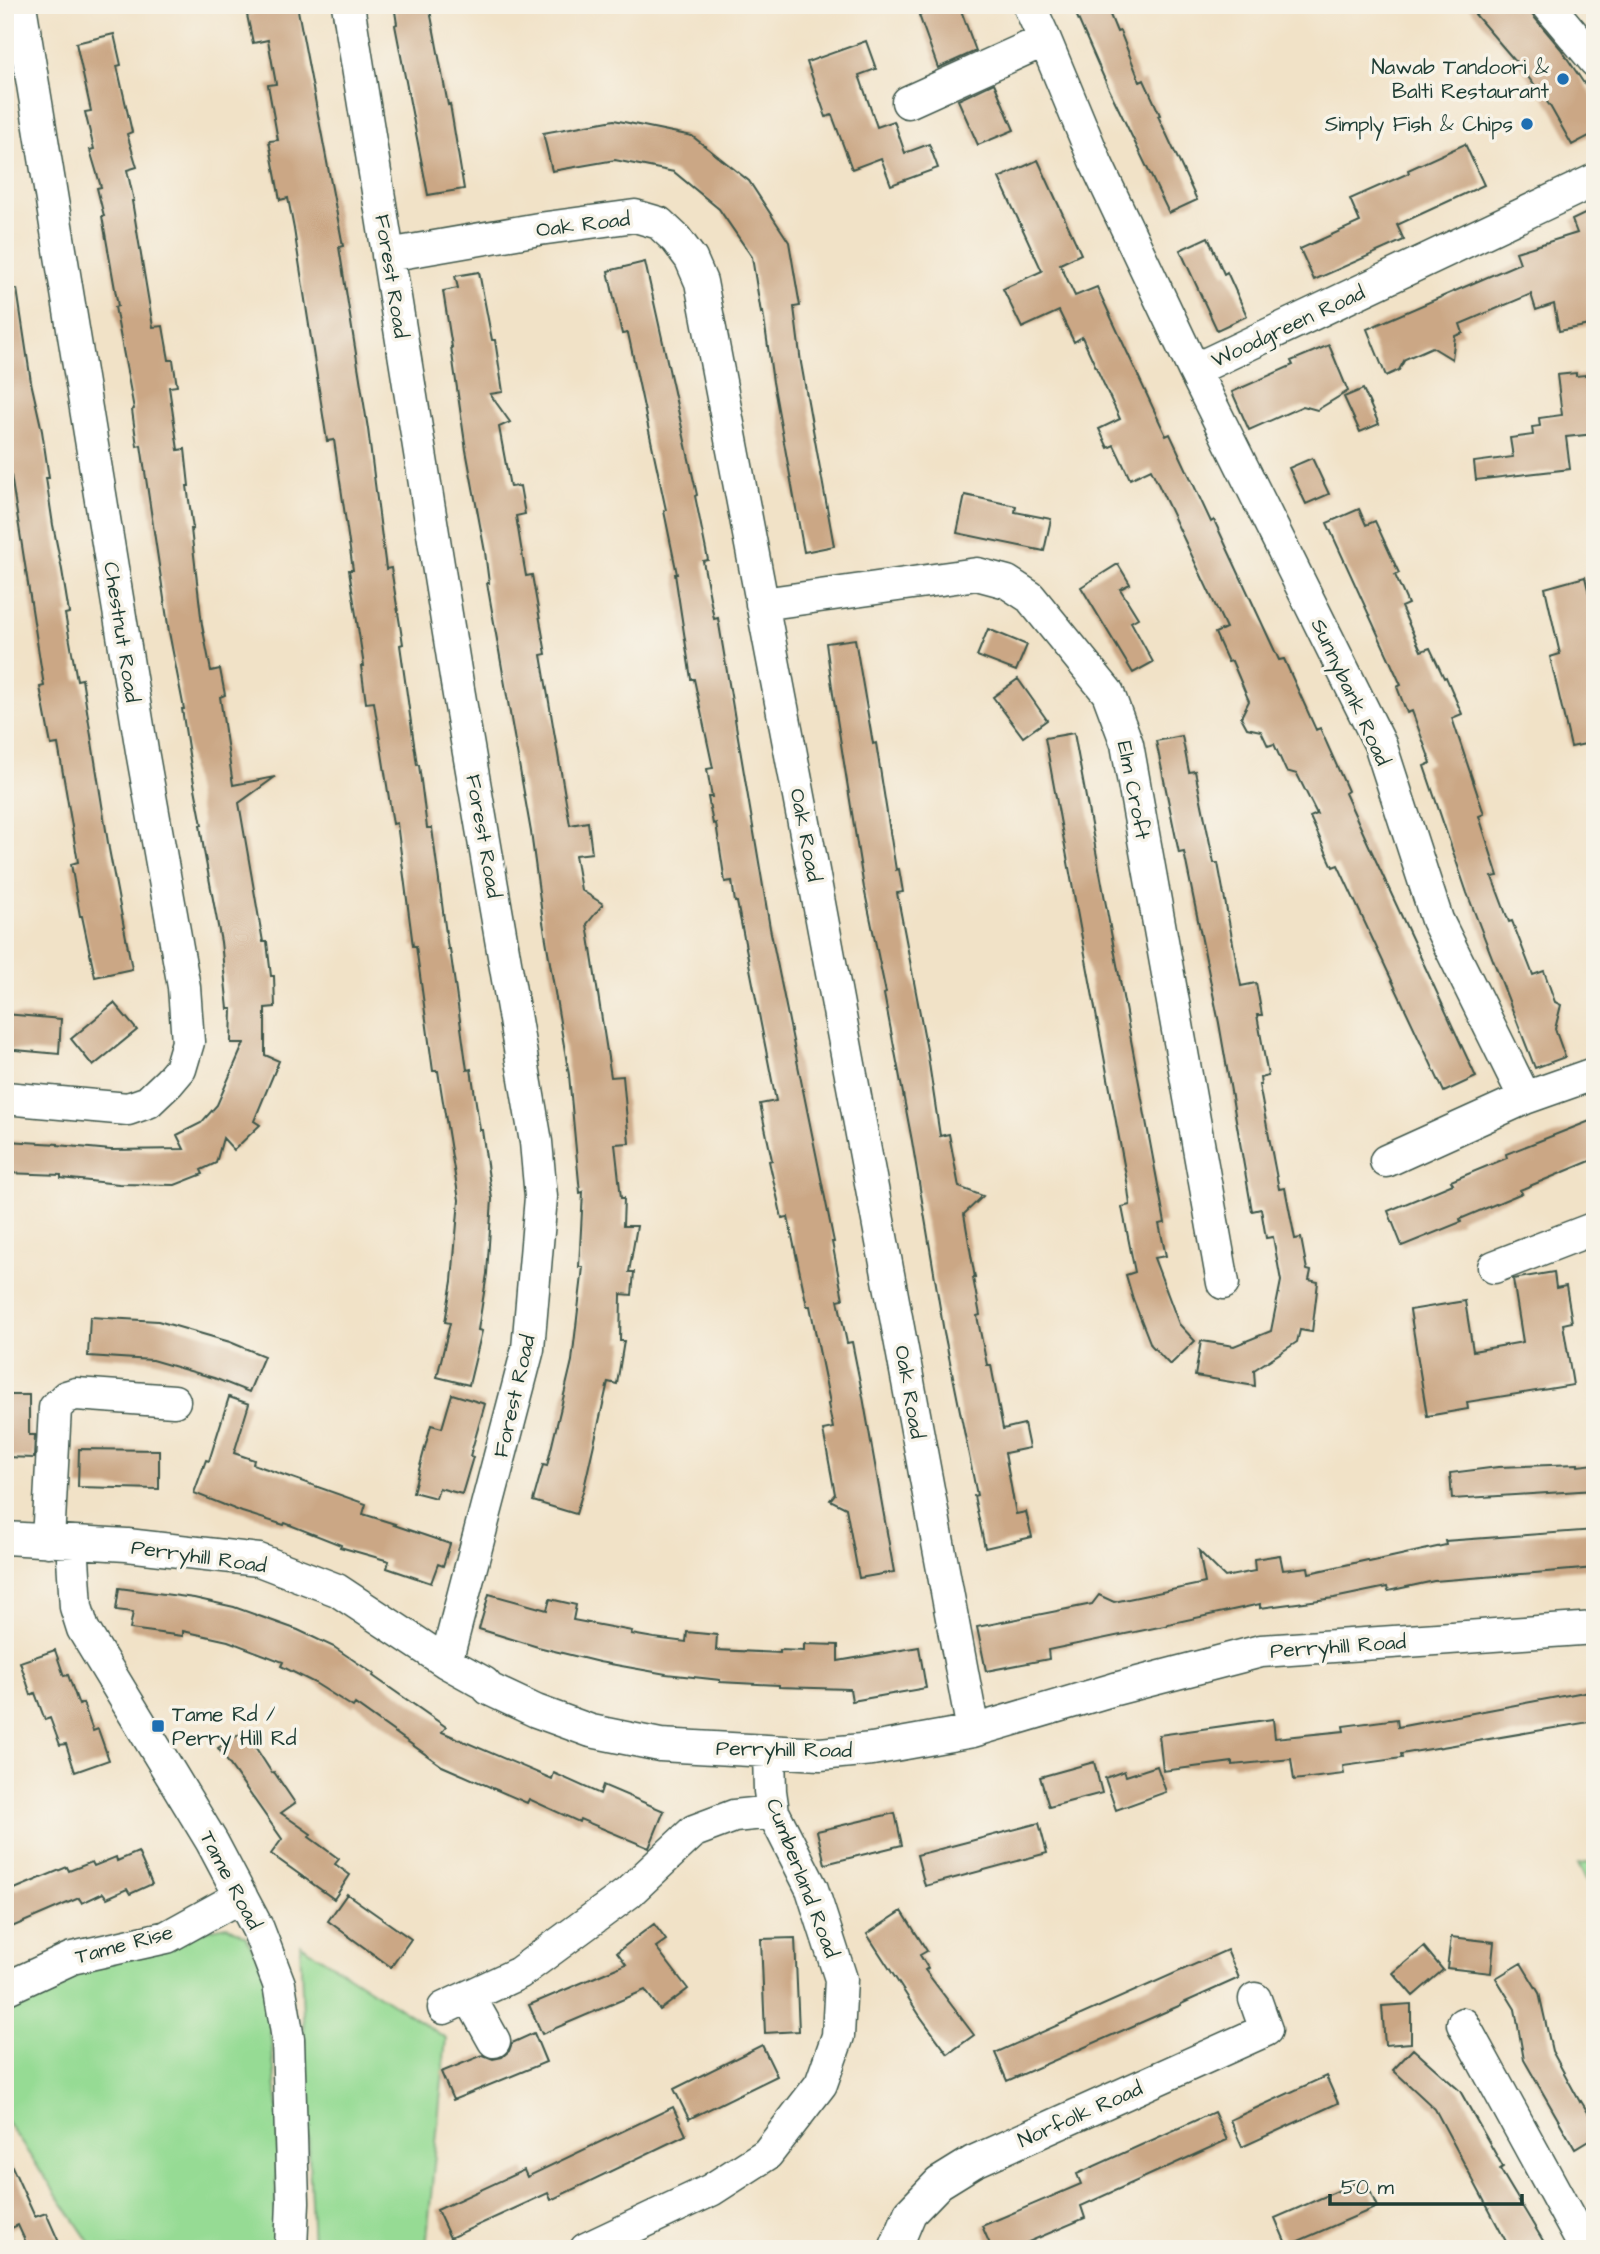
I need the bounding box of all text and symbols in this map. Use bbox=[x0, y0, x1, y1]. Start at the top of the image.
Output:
place label: Nawab Tandoori & Balti Restaurant bbox=[1371, 53, 1550, 106]
marker: Nawab Tandoori & Balti Restaurant bbox=[1555, 71, 1571, 87]
place label: Simply Fish & Chips bbox=[1325, 110, 1513, 141]
marker: Simply Fish & Chips bbox=[1519, 116, 1535, 132]
street label: Oak Road bbox=[534, 204, 632, 245]
street label: Forest Road bbox=[367, 212, 416, 340]
street label: Woodgreen Road bbox=[1207, 278, 1371, 377]
street label: Chestnut Road bbox=[96, 560, 147, 705]
street label: Sunnybank Road bbox=[1302, 614, 1397, 772]
street label: Elm Croft bbox=[1110, 738, 1157, 842]
street label: Forest Road bbox=[458, 772, 509, 900]
street label: Oak Road bbox=[782, 786, 829, 884]
street label: Forest Road bbox=[486, 1332, 543, 1460]
street label: Oak Road bbox=[887, 1343, 932, 1441]
street label: Perryhill Road bbox=[129, 1533, 269, 1582]
street label: Perryhill Road bbox=[1269, 1627, 1407, 1668]
place label: Tame Rd / Perry Hill Rd bbox=[172, 1700, 297, 1755]
marker: Tame Rd / Perry Hill Rd bbox=[150, 1718, 166, 1734]
street label: Perryhill Road bbox=[716, 1734, 853, 1767]
street label: Cumberland Road bbox=[759, 1794, 846, 1962]
street label: Tame Road bbox=[192, 1826, 269, 1935]
street label: Tame Rise bbox=[72, 1918, 176, 1971]
street label: Norfolk Road bbox=[1013, 2074, 1147, 2155]
scale bar bbox=[1330, 2163, 1523, 2207]
text: 50 m bbox=[1341, 2173, 1395, 2202]

